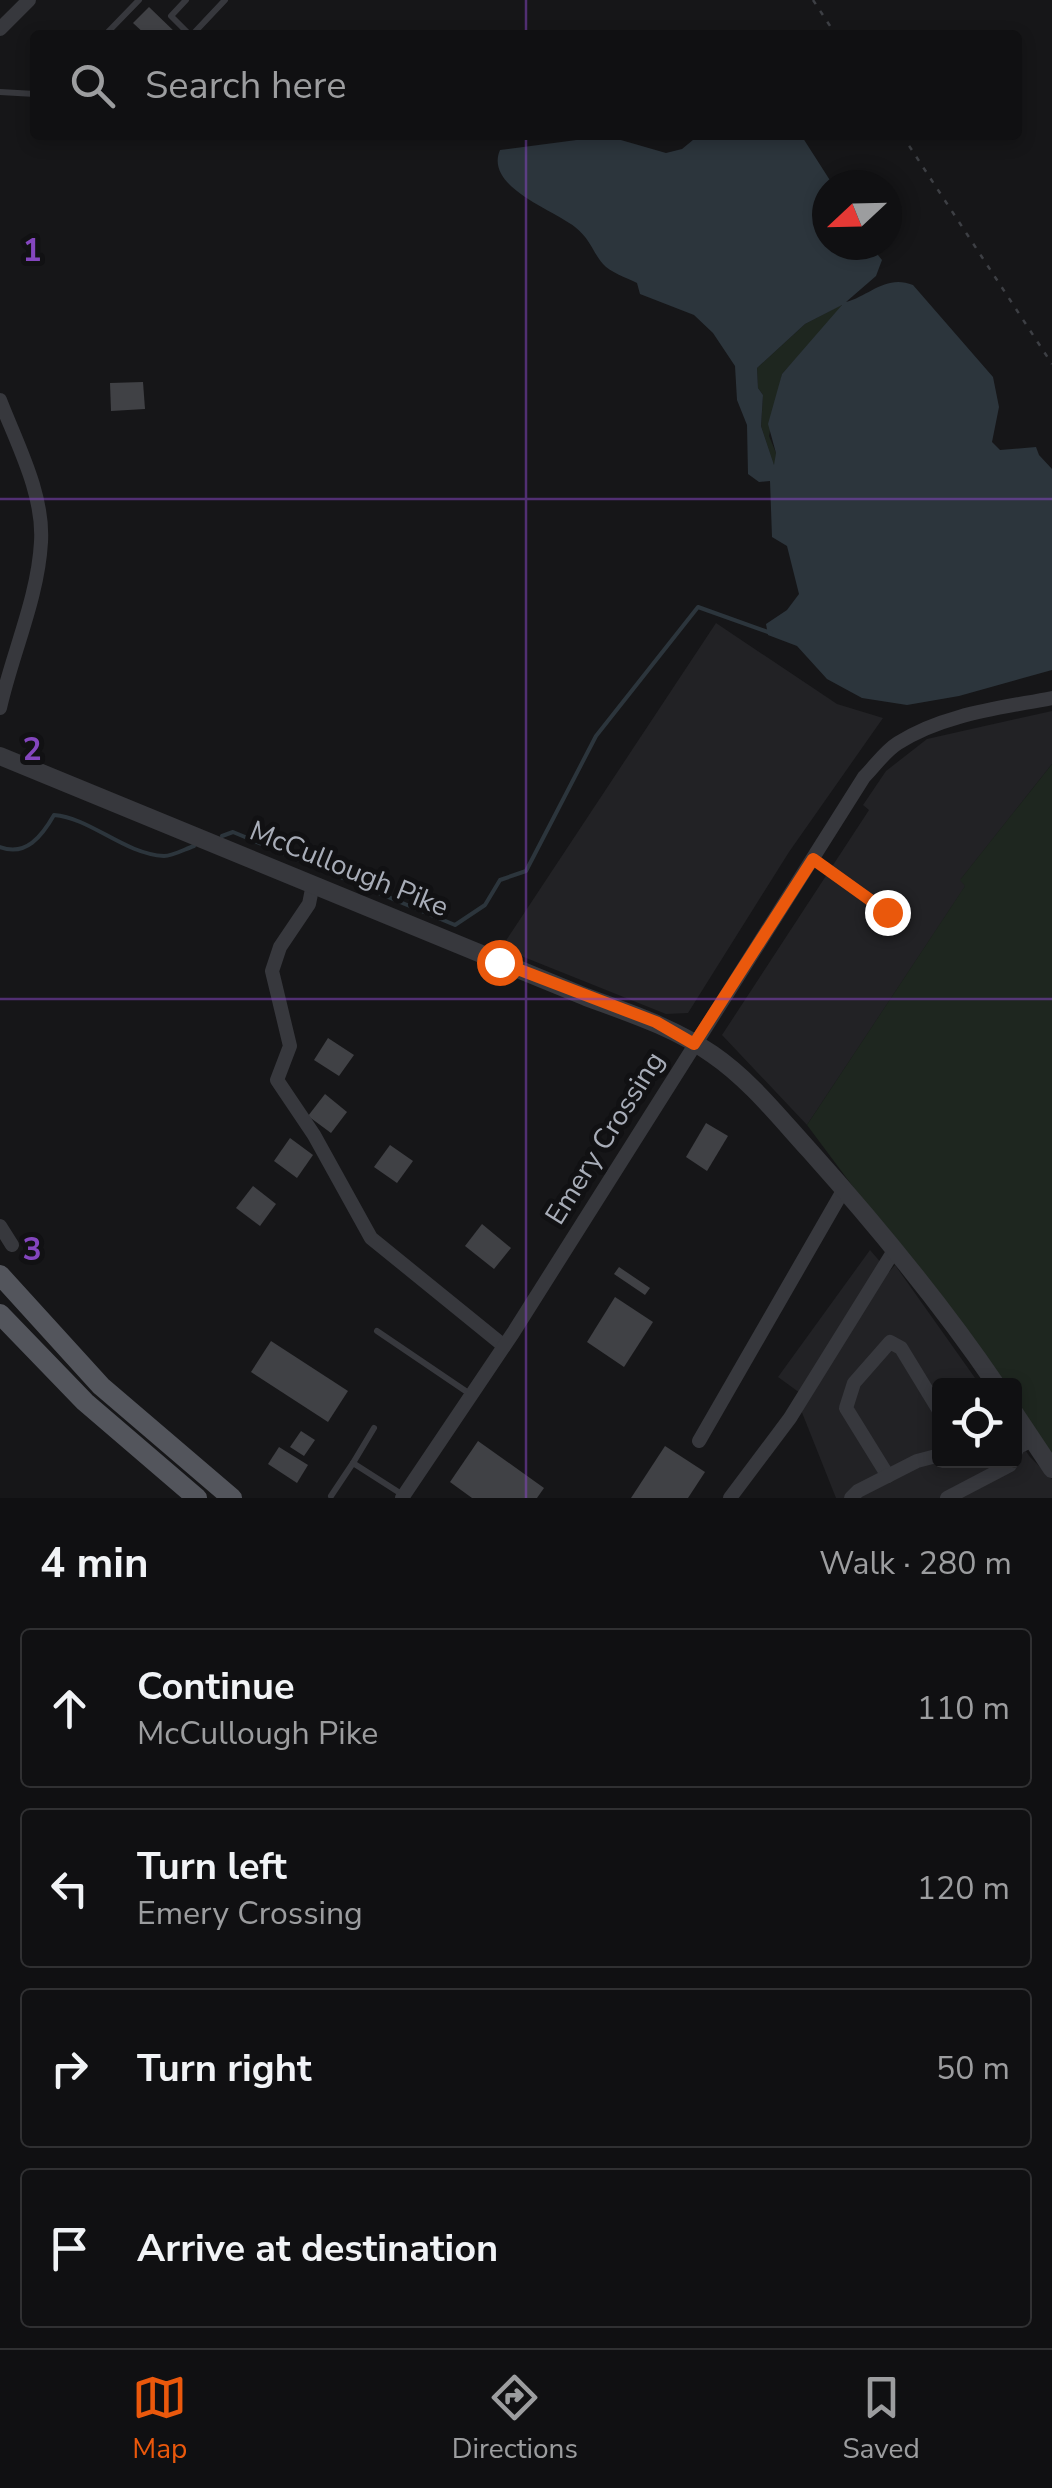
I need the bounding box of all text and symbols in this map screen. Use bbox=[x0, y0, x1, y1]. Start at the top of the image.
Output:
search box bbox=[30, 30, 1022, 140]
icon: search bbox=[65, 58, 120, 113]
text: Search here bbox=[145, 60, 346, 111]
north arrow bbox=[812, 170, 902, 260]
text: 1 bbox=[22, 229, 42, 272]
text: 2 bbox=[22, 728, 42, 771]
street label: McCullough Pike bbox=[244, 812, 454, 926]
route end bbox=[865, 890, 911, 936]
route start bbox=[477, 940, 523, 986]
street label: Emery Crossing bbox=[537, 1044, 673, 1232]
text: 3 bbox=[22, 1228, 42, 1271]
map controls bbox=[932, 1378, 1022, 1468]
button: locate bbox=[932, 1378, 1022, 1468]
text: 4 min bbox=[40, 1535, 149, 1592]
text: Walk · 280 m bbox=[819, 1542, 1012, 1585]
text: Continue bbox=[137, 1661, 295, 1712]
icon: ahead bbox=[42, 1681, 97, 1736]
text: 110 m bbox=[917, 1687, 1010, 1730]
text: McCullough Pike bbox=[137, 1712, 378, 1755]
text: Turn left bbox=[137, 1841, 287, 1892]
icon: left bbox=[42, 1861, 97, 1916]
text: 120 m bbox=[917, 1867, 1010, 1910]
text: Emery Crossing bbox=[137, 1892, 363, 1935]
icon: right bbox=[42, 2041, 97, 2096]
text: Turn right bbox=[137, 2043, 312, 2094]
text: 50 m bbox=[936, 2047, 1010, 2090]
icon: arrive bbox=[42, 2221, 97, 2276]
text: Arrive at destination bbox=[137, 2223, 498, 2274]
tab: Map bbox=[132, 2370, 187, 2468]
tab: Directions bbox=[452, 2370, 578, 2468]
tab: Saved bbox=[842, 2370, 920, 2468]

